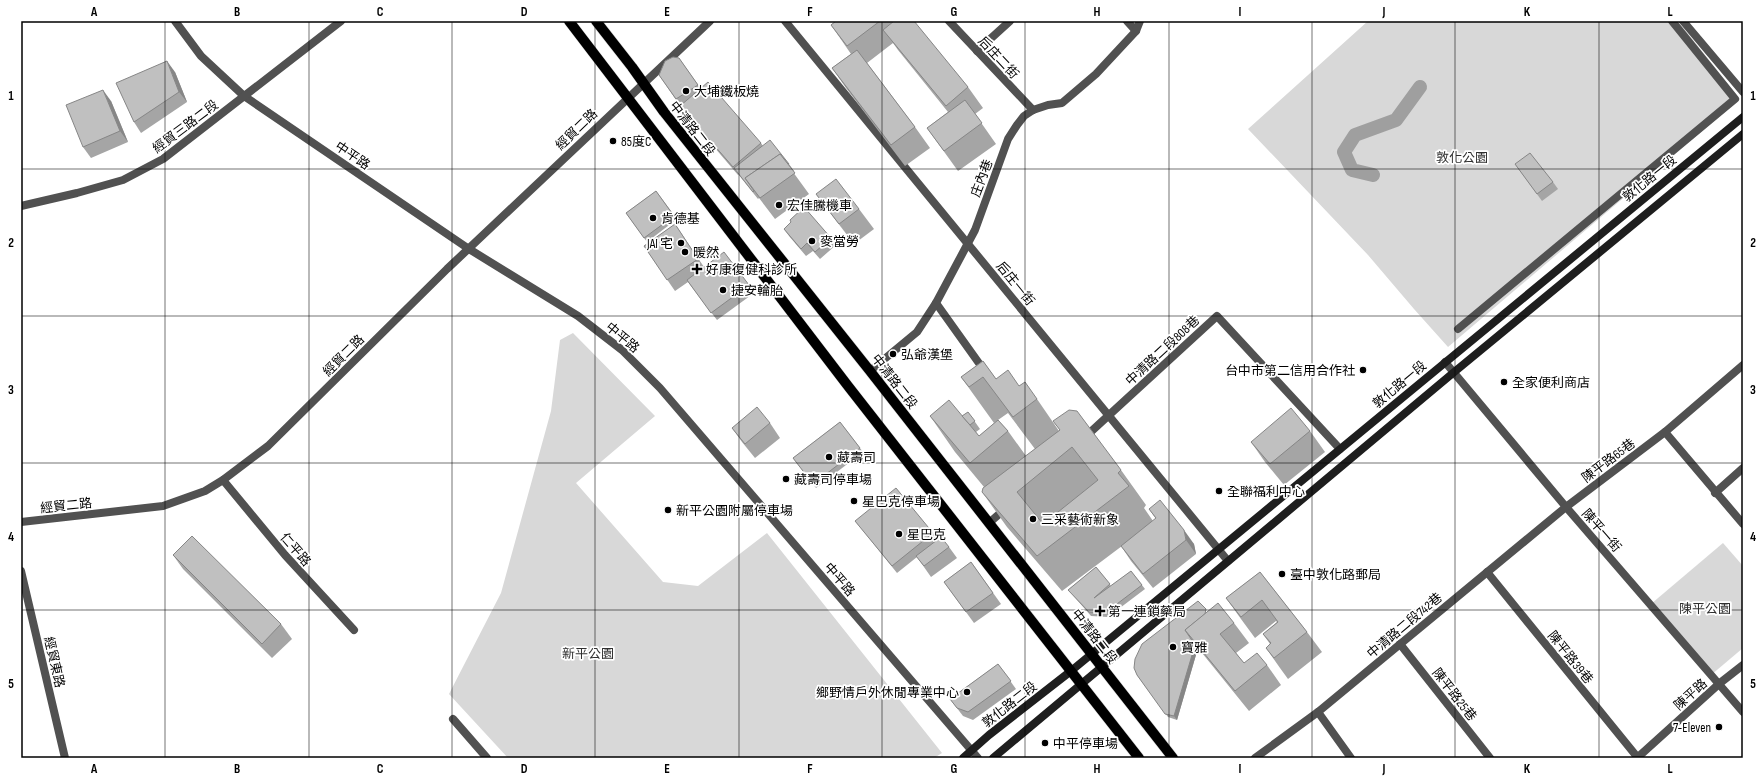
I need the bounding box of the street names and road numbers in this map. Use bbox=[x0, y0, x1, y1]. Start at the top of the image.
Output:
street label: 后庄二街 bbox=[975, 33, 1022, 82]
street label: 經貿三路二段 bbox=[150, 97, 222, 157]
street label: 中清路二段 bbox=[666, 98, 719, 159]
street label: 經貿二路 bbox=[552, 106, 601, 154]
street label: 中平路 bbox=[332, 138, 373, 173]
street label: 敦化路一段 bbox=[1619, 152, 1680, 205]
street label: 庄內巷 bbox=[967, 157, 996, 199]
street label: 后庄一街 bbox=[993, 258, 1038, 309]
street label: 中清路二段808巷 bbox=[1122, 312, 1203, 389]
street label: 中平路 bbox=[602, 319, 642, 356]
street label: 經貿二路 bbox=[320, 332, 368, 380]
street label: 中清路二段 bbox=[868, 351, 921, 412]
street label: 敦化路一段 bbox=[1370, 358, 1430, 412]
street label: 陳平路65巷 bbox=[1579, 435, 1639, 486]
street label: 經貿二路 bbox=[39, 495, 93, 517]
street label: 陳平一街 bbox=[1578, 506, 1624, 556]
street label: 仁平路 bbox=[276, 530, 314, 570]
street label: 中平路 bbox=[820, 560, 858, 600]
street label: 中清路二段742巷 bbox=[1364, 590, 1446, 662]
street label: 中清路二段 bbox=[1068, 606, 1121, 667]
street label: 陳平路39巷 bbox=[1544, 628, 1596, 687]
street label: 經貿東路 bbox=[40, 635, 68, 689]
street label: 陳平路25巷 bbox=[1429, 665, 1480, 724]
street label: 陳平路 bbox=[1671, 676, 1711, 714]
street label: 敦化路二段 bbox=[979, 678, 1040, 731]

